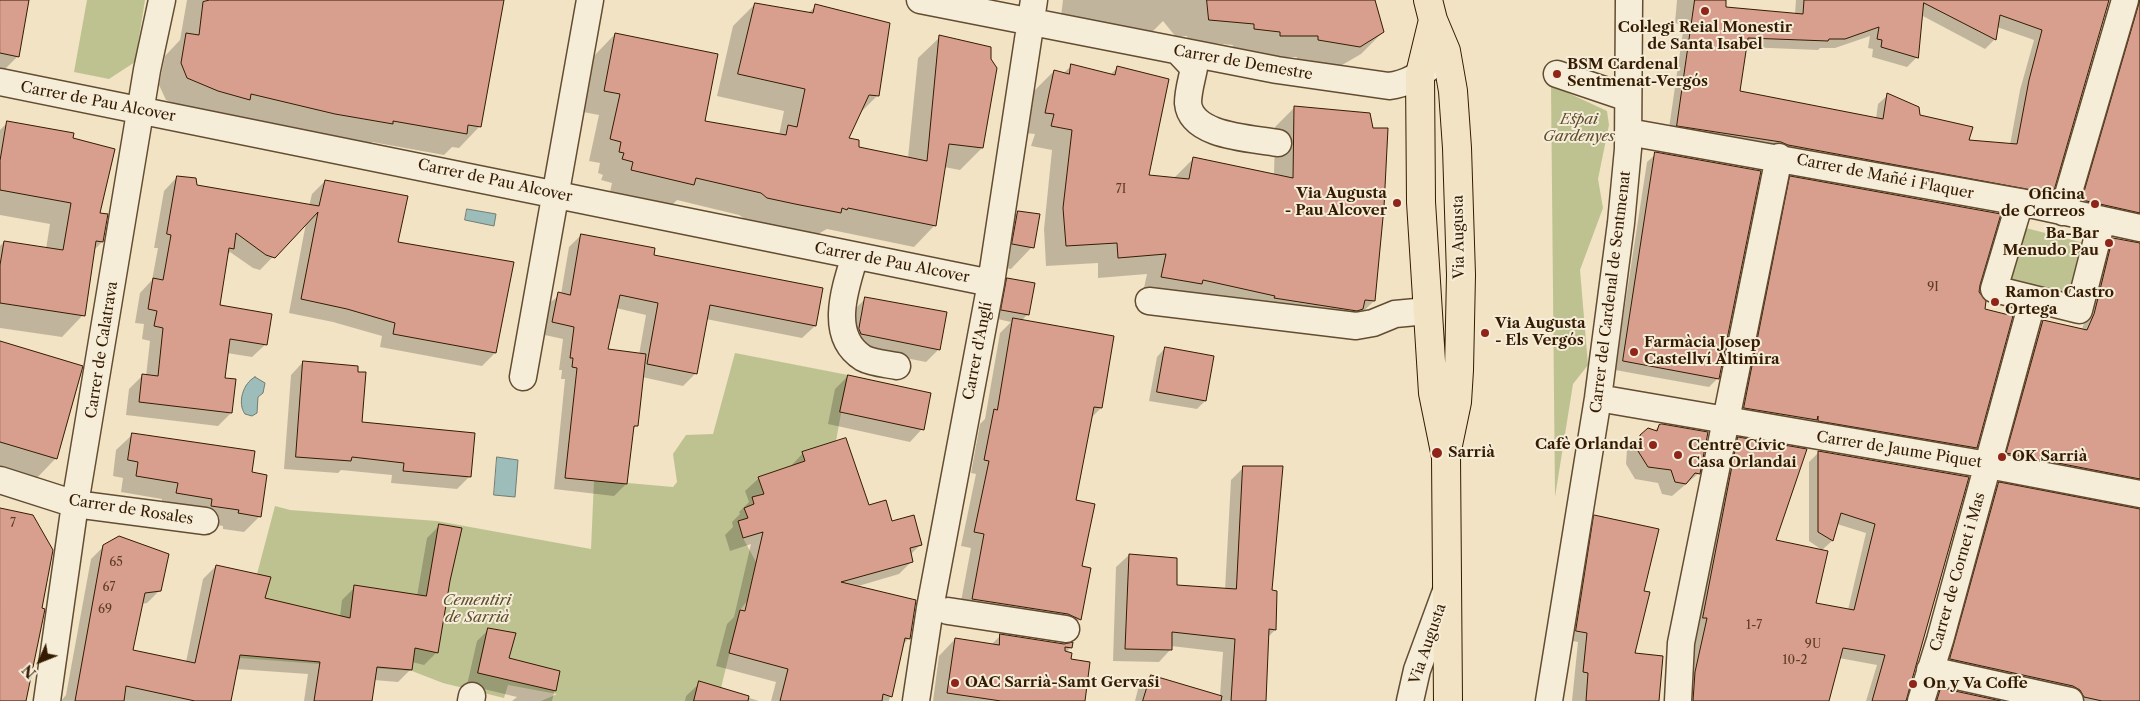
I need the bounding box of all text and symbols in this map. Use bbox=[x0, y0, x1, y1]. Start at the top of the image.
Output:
marker: Col·legi Reial Monestir de Santa Isabel bbox=[1699, 5, 1711, 17]
place label: Col·legi Reial Monestir de Santa Isabel bbox=[1618, 19, 1792, 54]
street label: Carrer de Demestre bbox=[1172, 42, 1314, 84]
place label: BSM Cardenal Sentmenat-Vergós bbox=[1567, 56, 1708, 91]
marker: BSM Cardenal Sentmenat-Vergós bbox=[1551, 68, 1563, 80]
street label: Carrer de Pau Alcover bbox=[19, 78, 177, 126]
park label: Espai Gardenyes bbox=[1543, 111, 1615, 146]
street label: Carrer de Mañé i Flaquer bbox=[1795, 151, 1975, 203]
street label: Carrer de Pau Alcover bbox=[416, 156, 574, 206]
street label: Carrer del Cardenal de Sentmenat bbox=[1587, 170, 1635, 414]
house number: 7I bbox=[1116, 183, 1126, 197]
place label: Via Augusta - Pau Alcover bbox=[1285, 185, 1387, 220]
place label: Oficina de Correos bbox=[2001, 186, 2085, 221]
street label: Via Augusta bbox=[1449, 195, 1469, 279]
marker: Via Augusta - Pau Alcover bbox=[1391, 197, 1403, 209]
marker: Oficina de Correos bbox=[2089, 198, 2101, 210]
place label: Ba-Bar Menudo Pau bbox=[2002, 225, 2099, 260]
marker: Ba-Bar Menudo Pau bbox=[2103, 237, 2115, 249]
street label: Carrer de Pau Alcover bbox=[813, 239, 971, 287]
street label: Carrer de Calatrava bbox=[82, 280, 122, 420]
house number: 9I bbox=[1927, 281, 1939, 295]
place label: Ramon Castro Ortega bbox=[2005, 284, 2114, 319]
marker: Ramon Castro Ortega bbox=[1989, 296, 2001, 308]
street label: Carrer d'Anglí bbox=[960, 300, 996, 402]
place label: Via Augusta - Els Vergós bbox=[1495, 315, 1586, 350]
marker: Via Augusta - Els Vergós bbox=[1479, 327, 1491, 339]
place label: Farmàcia Josep Castellví Altimira bbox=[1644, 334, 1780, 369]
marker: Farmàcia Josep Castellví Altimira bbox=[1628, 346, 1640, 358]
street label: Carrer de Jaume Piquet bbox=[1815, 428, 1983, 472]
place label: Cafè Orlandai bbox=[1535, 436, 1643, 454]
place label: Centre Cívic Casa Orlandai bbox=[1688, 437, 1797, 472]
marker: Cafè Orlandai bbox=[1647, 439, 1659, 451]
place label: Sarrià bbox=[1448, 444, 1495, 462]
marker: Sarrià bbox=[1430, 446, 1444, 460]
place label: OK Sarrià bbox=[2012, 448, 2087, 466]
marker: Centre Cívic Casa Orlandai bbox=[1672, 449, 1684, 461]
marker: OK Sarrià bbox=[1996, 451, 2008, 463]
street label: Carrer de Rosales bbox=[67, 491, 195, 529]
street label: Carrer de Cornet i Mas bbox=[1927, 491, 1989, 653]
house number: 7 bbox=[10, 517, 16, 531]
house number: 65 bbox=[109, 556, 123, 570]
house number: 67 bbox=[103, 581, 115, 595]
park label: Cementiri de Sarrià bbox=[443, 592, 511, 627]
street label: Via Augusta bbox=[1406, 601, 1450, 687]
house number: 69 bbox=[98, 603, 112, 617]
house number: 1-7 bbox=[1746, 619, 1762, 633]
north arrow bbox=[15, 636, 65, 686]
house number: 9U bbox=[1805, 638, 1821, 652]
house number: 10-2 bbox=[1782, 654, 1808, 668]
text: N bbox=[19, 661, 40, 682]
place label: OAC Sarrià-Samt Gervasi bbox=[965, 674, 1160, 692]
place label: On y Va Coffe bbox=[1923, 675, 2028, 693]
marker: OAC Sarrià-Samt Gervasi bbox=[949, 677, 961, 689]
marker: On y Va Coffe bbox=[1907, 678, 1919, 690]

